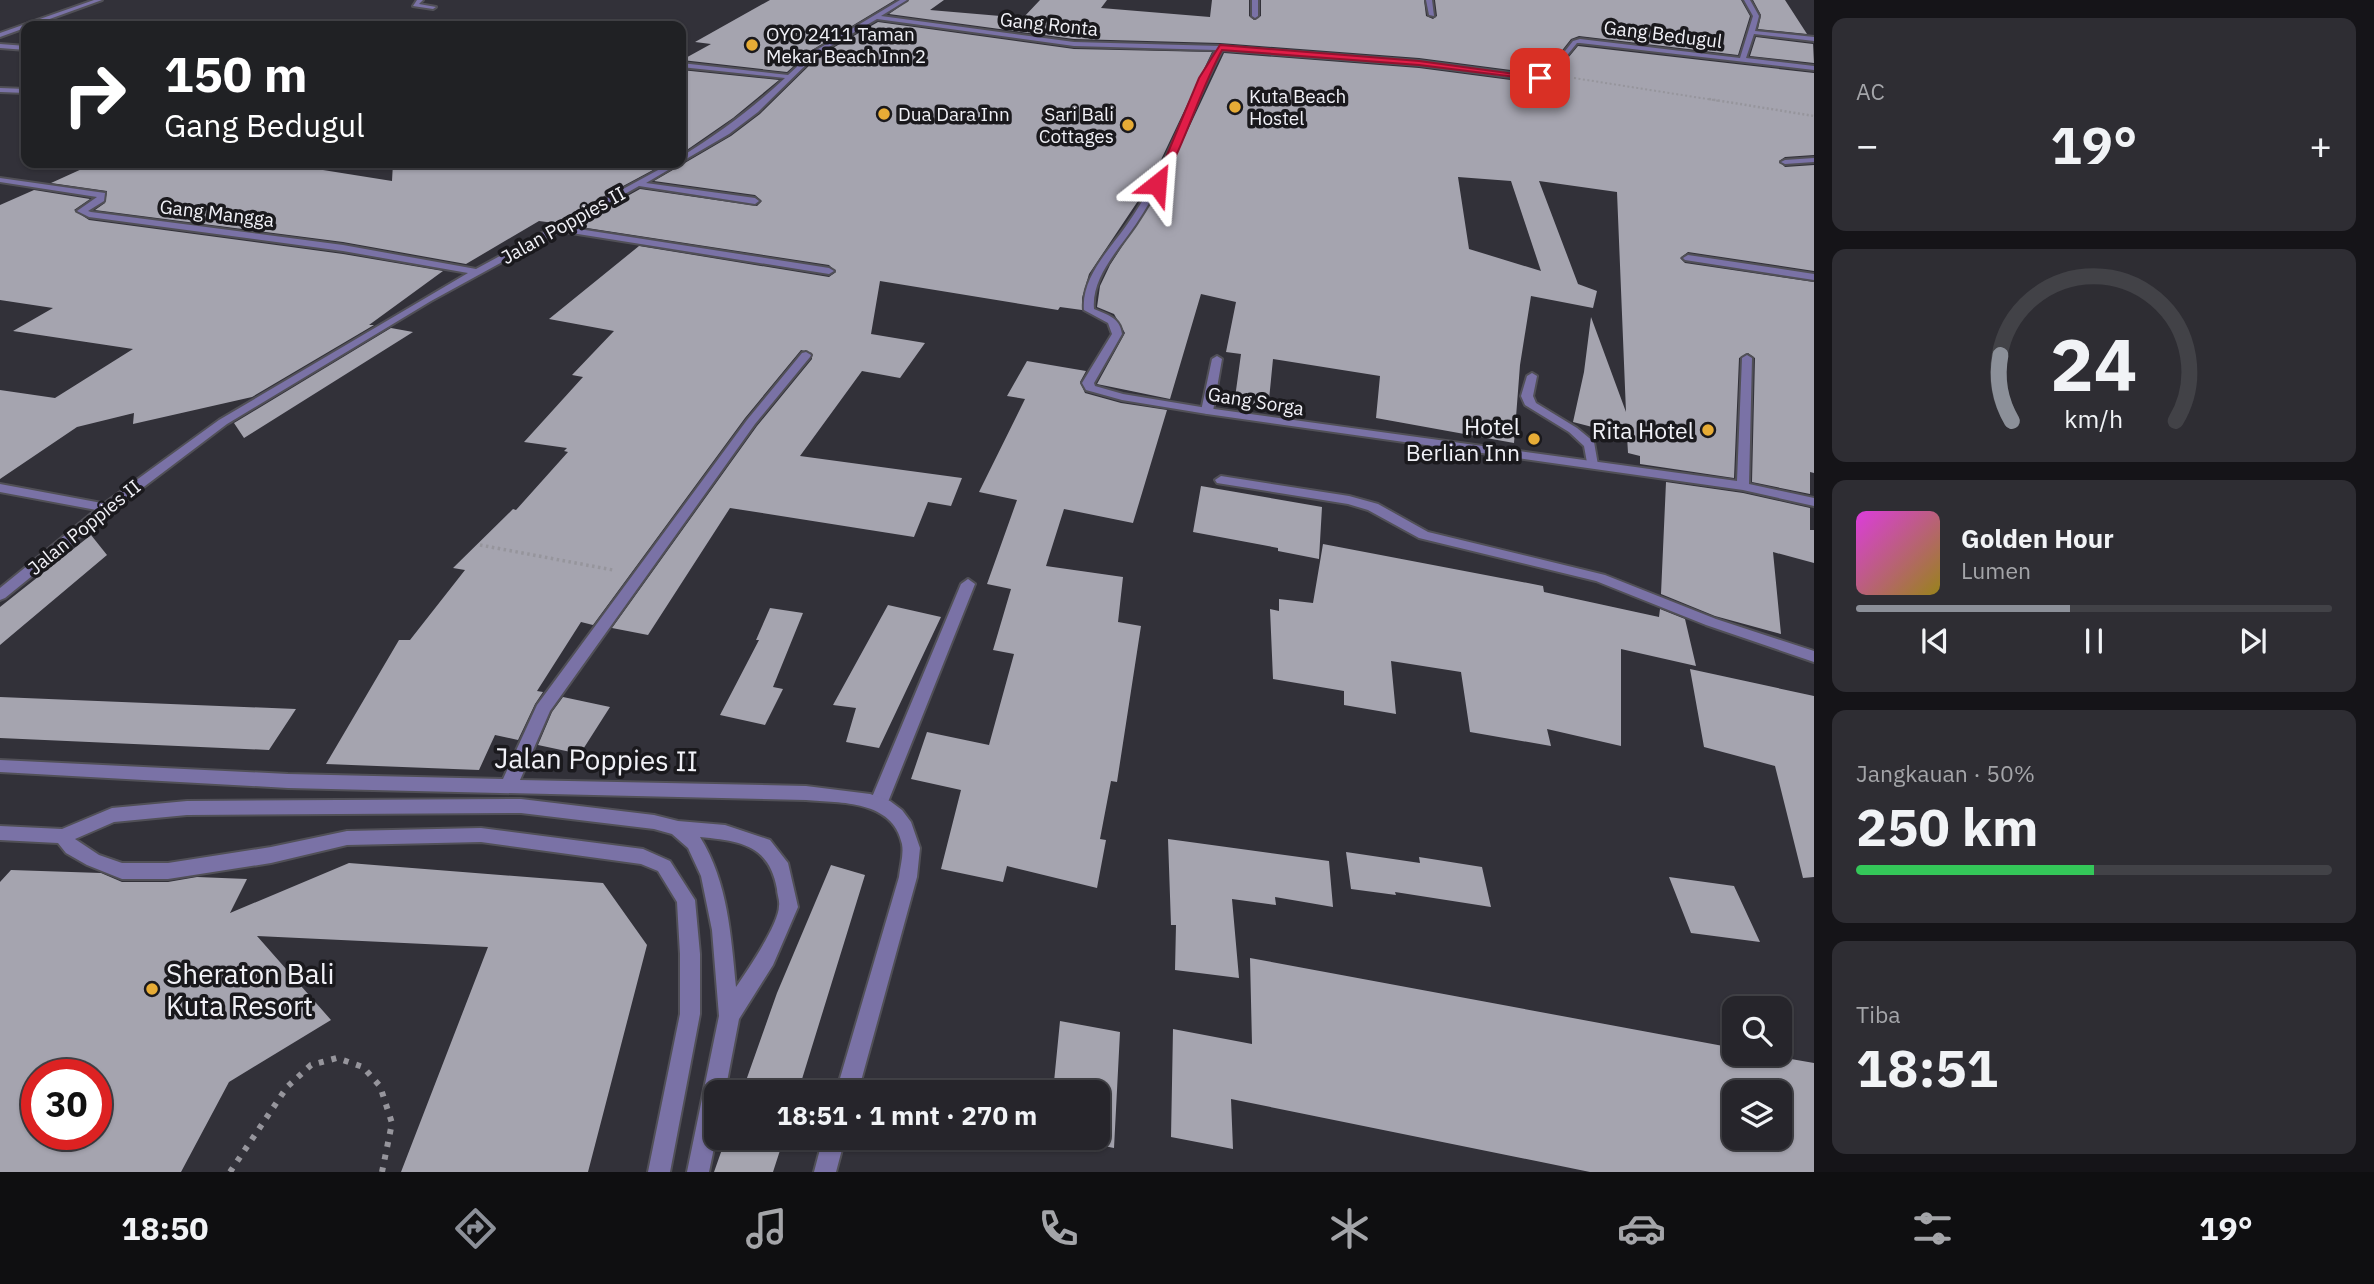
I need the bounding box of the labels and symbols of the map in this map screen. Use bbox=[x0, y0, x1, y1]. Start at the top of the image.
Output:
street label: Gang Ronta bbox=[999, 7, 1099, 41]
street label: Gang Bedugul bbox=[1602, 15, 1724, 53]
place label: OYO 2411 Taman Mekar Beach Inn 2 bbox=[766, 22, 926, 68]
marker: OYO 2411 Taman Mekar Beach Inn 2 bbox=[744, 37, 760, 53]
pin bbox=[1510, 48, 1570, 108]
place label: Kuta Beach Hostel bbox=[1249, 84, 1346, 130]
marker: Kuta Beach Hostel bbox=[1227, 99, 1243, 115]
place label: Dua Dara Inn bbox=[898, 102, 1010, 126]
place label: Sari Bali Cottages bbox=[1039, 102, 1114, 148]
marker: Dua Dara Inn bbox=[876, 106, 892, 122]
marker: Sari Bali Cottages bbox=[1120, 117, 1136, 133]
position arrow bbox=[1120, 147, 1194, 221]
street label: Jalan Poppies II bbox=[497, 181, 629, 269]
street label: Gang Mangga bbox=[158, 194, 276, 232]
street label: Gang Sorga bbox=[1206, 382, 1306, 420]
place label: Hotel Berlian Inn bbox=[1406, 411, 1520, 467]
place label: Rita Hotel bbox=[1592, 415, 1694, 445]
marker: Rita Hotel bbox=[1700, 422, 1716, 438]
marker: Hotel Berlian Inn bbox=[1526, 431, 1542, 447]
street label: Jalan Poppies II bbox=[23, 474, 145, 580]
street label: Jalan Poppies II bbox=[494, 739, 698, 779]
place label: Sheraton Bali Kuta Resort bbox=[166, 955, 334, 1024]
marker: Sheraton Bali Kuta Resort bbox=[144, 981, 160, 997]
speed limit sign: 30 bbox=[21, 1059, 112, 1150]

